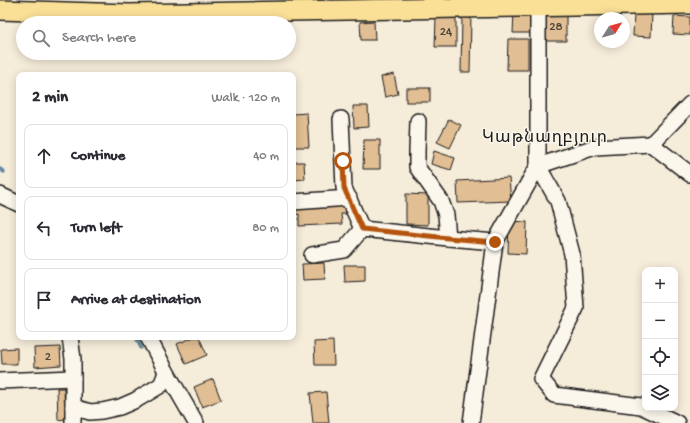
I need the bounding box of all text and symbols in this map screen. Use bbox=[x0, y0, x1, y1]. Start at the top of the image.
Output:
north arrow bbox=[594, 12, 630, 48]
search box bbox=[16, 16, 296, 60]
house number: 28 bbox=[549, 20, 563, 35]
house number: 24 bbox=[440, 25, 452, 40]
icon: search bbox=[30, 27, 52, 49]
text: Search here bbox=[62, 29, 136, 47]
text: 2 min bbox=[32, 88, 68, 108]
text: Walk · 120 m bbox=[212, 91, 280, 106]
district label: Կաթնաղբյուր bbox=[482, 128, 608, 149]
icon: ahead bbox=[33, 145, 55, 167]
text: Continue bbox=[71, 147, 125, 165]
text: 40 m bbox=[253, 149, 279, 164]
route start bbox=[334, 152, 352, 170]
icon: left bbox=[33, 217, 55, 239]
text: Turn left bbox=[71, 219, 122, 237]
text: 80 m bbox=[252, 221, 279, 236]
route end bbox=[486, 233, 504, 251]
map controls bbox=[642, 267, 678, 411]
button: + bbox=[642, 267, 678, 303]
icon: arrive bbox=[33, 289, 55, 311]
text: Arrive at destination bbox=[71, 291, 201, 309]
button: − bbox=[642, 303, 678, 339]
button: locate bbox=[642, 339, 678, 375]
house number: 2 bbox=[45, 350, 52, 365]
button: layers bbox=[642, 375, 678, 411]

